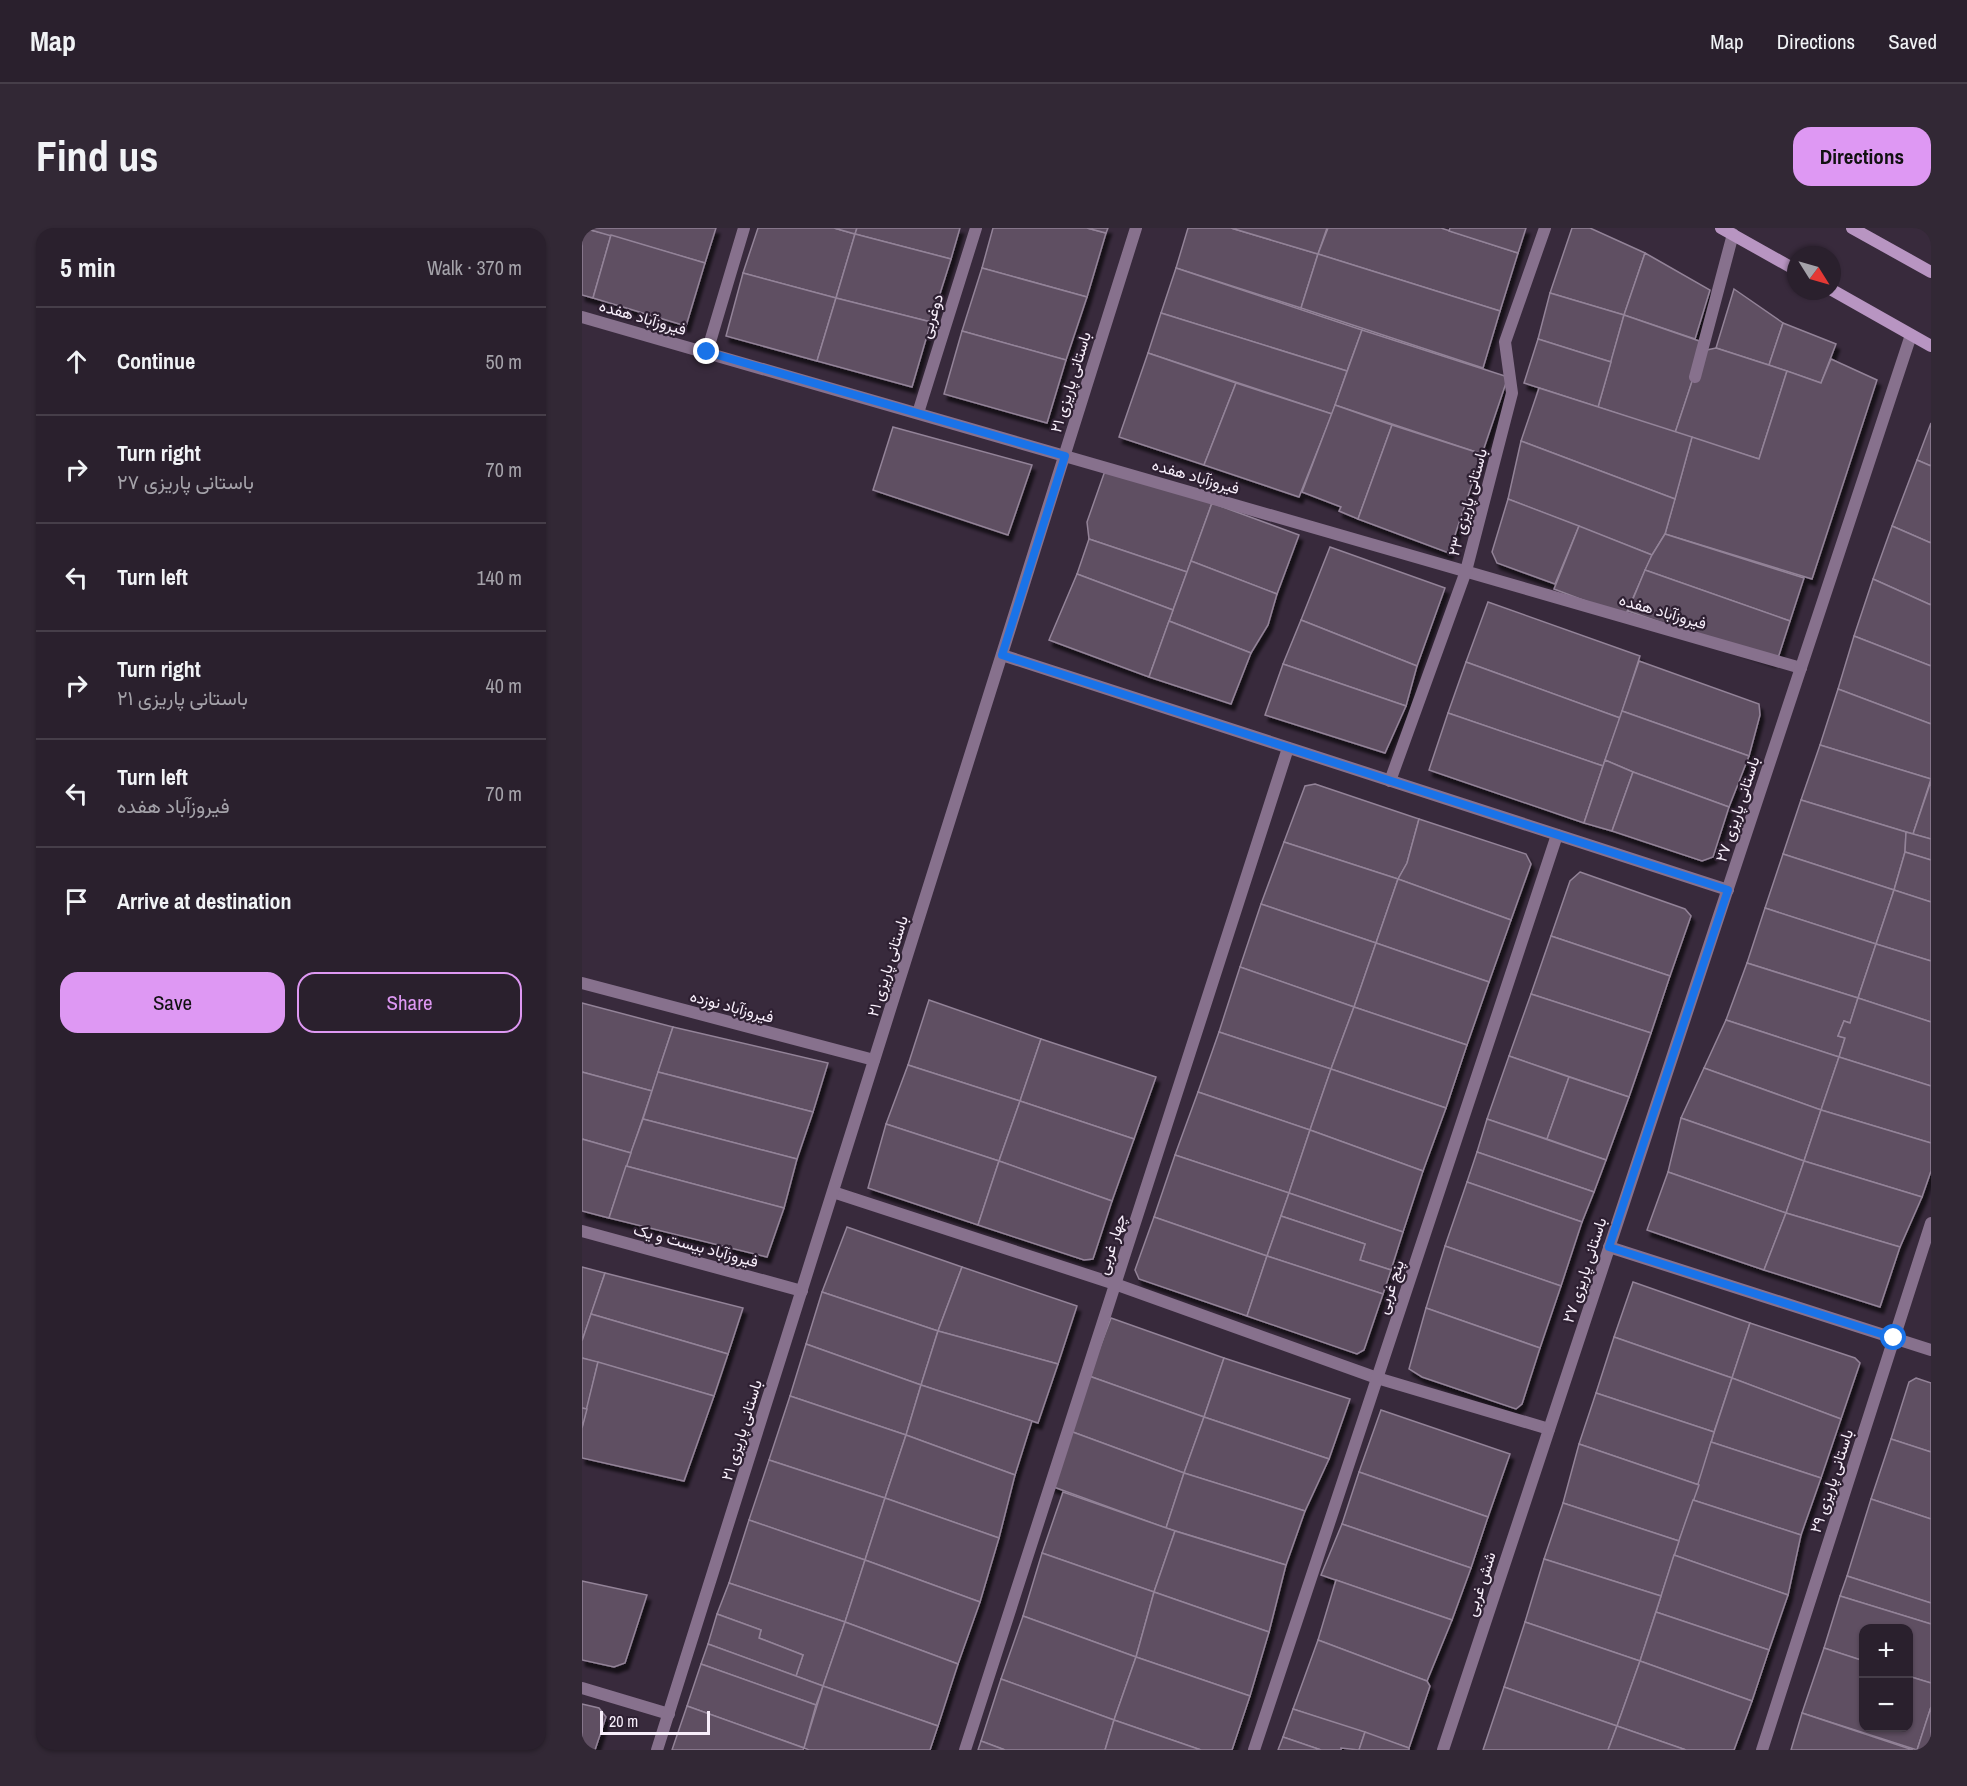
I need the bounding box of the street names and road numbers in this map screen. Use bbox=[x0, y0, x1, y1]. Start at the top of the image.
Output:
street label: دوغربی bbox=[914, 291, 948, 341]
street label: فیروزآباد هفده bbox=[597, 294, 689, 340]
street label: باستانی پاریزی ۲۱ bbox=[1044, 329, 1097, 436]
street label: باستانی پاریزی ۲۳ bbox=[1442, 446, 1493, 559]
street label: فیروزآباد هفده bbox=[1150, 453, 1242, 499]
street label: فیروزآباد هفده bbox=[1617, 588, 1709, 634]
street label: باستانی پاریزی ۲۷ bbox=[1710, 754, 1765, 865]
street label: باستانی پاریزی ۲۱ bbox=[861, 913, 914, 1020]
street label: فیروزآباد نوزده bbox=[688, 984, 776, 1028]
street label: چهار غربی bbox=[1091, 1211, 1132, 1278]
street label: باستانی پاریزی ۲۷ bbox=[1557, 1215, 1612, 1326]
street label: فیروزآباد بیست و یک bbox=[631, 1218, 761, 1272]
street label: پنج غربی bbox=[1371, 1257, 1410, 1317]
street label: باستانی پاریزی ۲۱ bbox=[715, 1377, 768, 1484]
street label: باستانی پاریزی ۲۹ bbox=[1804, 1426, 1859, 1536]
street label: شش غربی bbox=[1459, 1549, 1501, 1619]

